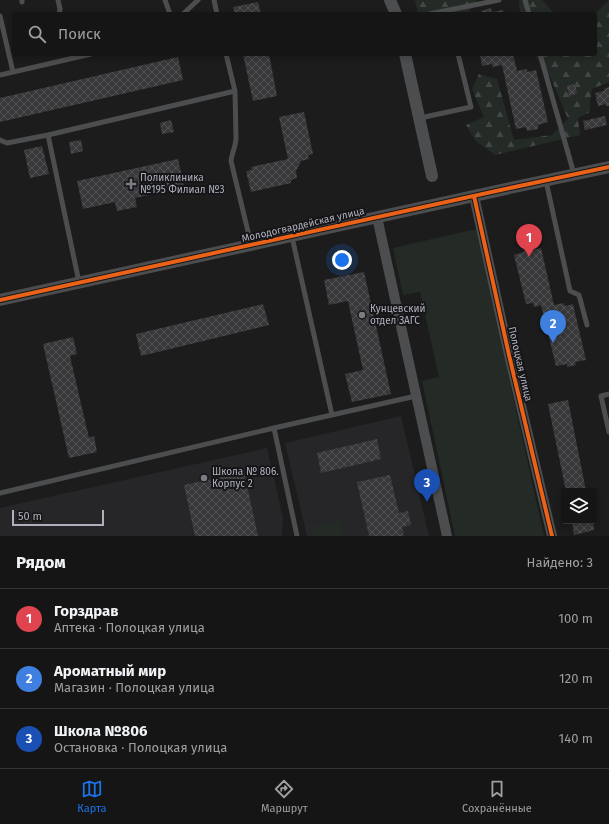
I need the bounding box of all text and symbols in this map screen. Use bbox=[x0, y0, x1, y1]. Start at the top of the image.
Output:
search box bbox=[12, 12, 597, 56]
icon: search bbox=[26, 23, 48, 45]
text: Поиск bbox=[58, 25, 101, 43]
place label: Поликлиника №195 Филиал №3 bbox=[140, 172, 224, 196]
marker: Поликлиника №195 Филиал №3 bbox=[125, 178, 137, 190]
street label: Молодогвардейская улица bbox=[240, 205, 366, 245]
pin: 1 bbox=[516, 224, 542, 257]
your location bbox=[332, 250, 352, 270]
place label: Кунцевский отдел ЗАГС bbox=[370, 303, 425, 327]
marker: Кунцевский отдел ЗАГС bbox=[357, 310, 367, 320]
pin: 2 bbox=[540, 310, 566, 343]
street label: Полоцкая улица bbox=[506, 325, 534, 403]
place label: Школа № 806. Корпус 2 bbox=[212, 466, 279, 490]
pin: 3 bbox=[414, 469, 440, 502]
marker: Школа № 806. Корпус 2 bbox=[199, 473, 209, 483]
map controls bbox=[561, 488, 597, 524]
button: layers bbox=[561, 488, 597, 524]
scale bar bbox=[12, 508, 104, 527]
text: 50 m bbox=[18, 510, 42, 523]
text: Рядом bbox=[16, 552, 66, 573]
text: Найдено: 3 bbox=[527, 555, 593, 570]
text: Горздрав bbox=[54, 602, 119, 620]
text: 1 bbox=[26, 611, 32, 626]
text: 100 m bbox=[558, 611, 593, 626]
text: Аптека · Полоцкая улица bbox=[54, 620, 205, 635]
text: Ароматный мир bbox=[54, 662, 166, 680]
text: 2 bbox=[26, 671, 32, 686]
text: 120 m bbox=[559, 671, 593, 686]
text: Магазин · Полоцкая улица bbox=[54, 680, 215, 695]
text: Школа №806 bbox=[54, 722, 148, 740]
text: 3 bbox=[26, 731, 32, 746]
text: 140 m bbox=[559, 731, 593, 746]
text: Остановка · Полоцкая улица bbox=[54, 740, 227, 755]
tab: Карта bbox=[77, 778, 106, 815]
tab: Маршрут bbox=[261, 778, 308, 815]
tab: Сохранённые bbox=[462, 778, 532, 815]

